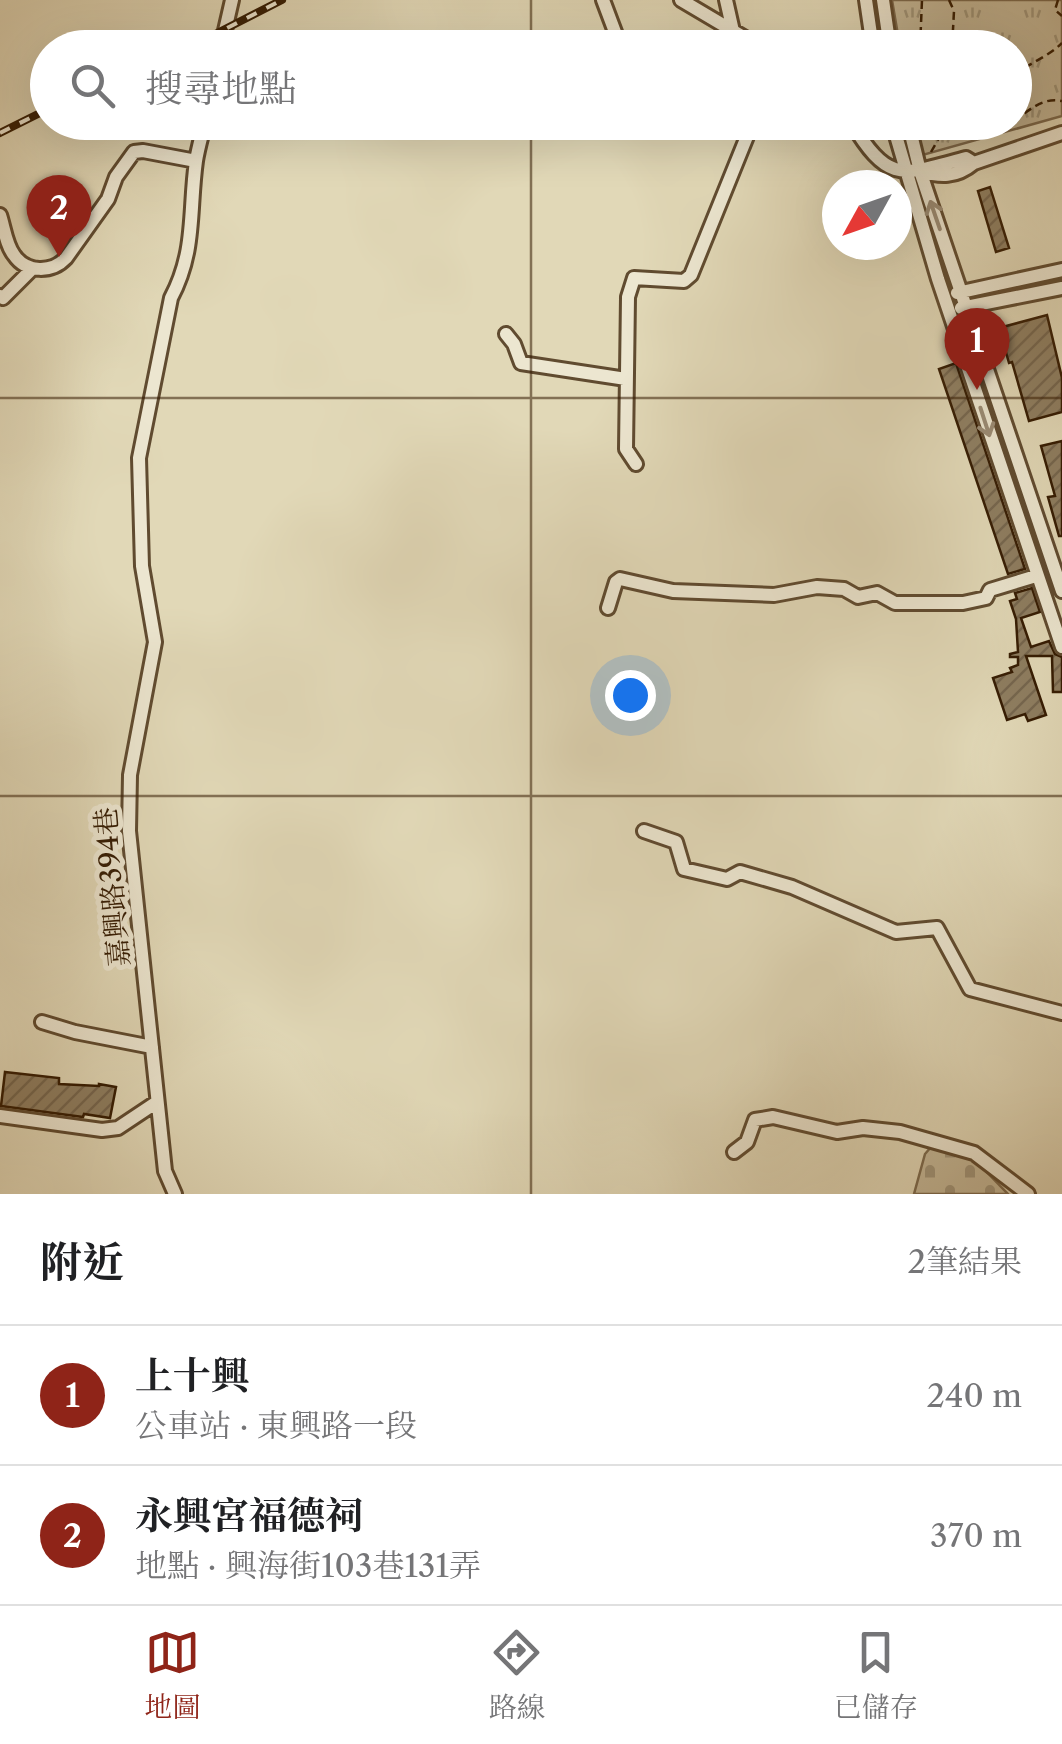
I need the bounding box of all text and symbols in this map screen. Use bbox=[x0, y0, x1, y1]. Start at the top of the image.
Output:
search box bbox=[30, 30, 1032, 140]
icon: search bbox=[65, 58, 120, 113]
text: 搜尋地點 bbox=[145, 65, 297, 112]
north arrow bbox=[822, 170, 912, 260]
pin: 2 bbox=[27, 174, 92, 257]
one-way arrow bbox=[924, 200, 942, 232]
pin: 1 bbox=[944, 308, 1010, 390]
one-way arrow bbox=[977, 405, 995, 437]
your location bbox=[605, 670, 656, 721]
street label: 嘉興路394巷 bbox=[88, 806, 136, 968]
text: 附近 bbox=[40, 1236, 124, 1288]
text: 2筆結果 bbox=[908, 1242, 1022, 1281]
text: 上十興 bbox=[135, 1352, 249, 1399]
text: 1 bbox=[65, 1376, 80, 1415]
text: 240 m bbox=[926, 1376, 1022, 1415]
text: 公車站 · 東興路一段 bbox=[135, 1406, 417, 1445]
text: 永興宮福德祠 bbox=[135, 1492, 363, 1539]
text: 2 bbox=[63, 1516, 82, 1555]
text: 370 m bbox=[930, 1516, 1022, 1555]
text: 地點 · 興海街103巷131弄 bbox=[135, 1546, 481, 1585]
tab: 地圖 bbox=[144, 1625, 200, 1725]
tab: 路線 bbox=[489, 1625, 545, 1725]
tab: 已儲存 bbox=[834, 1625, 918, 1725]

